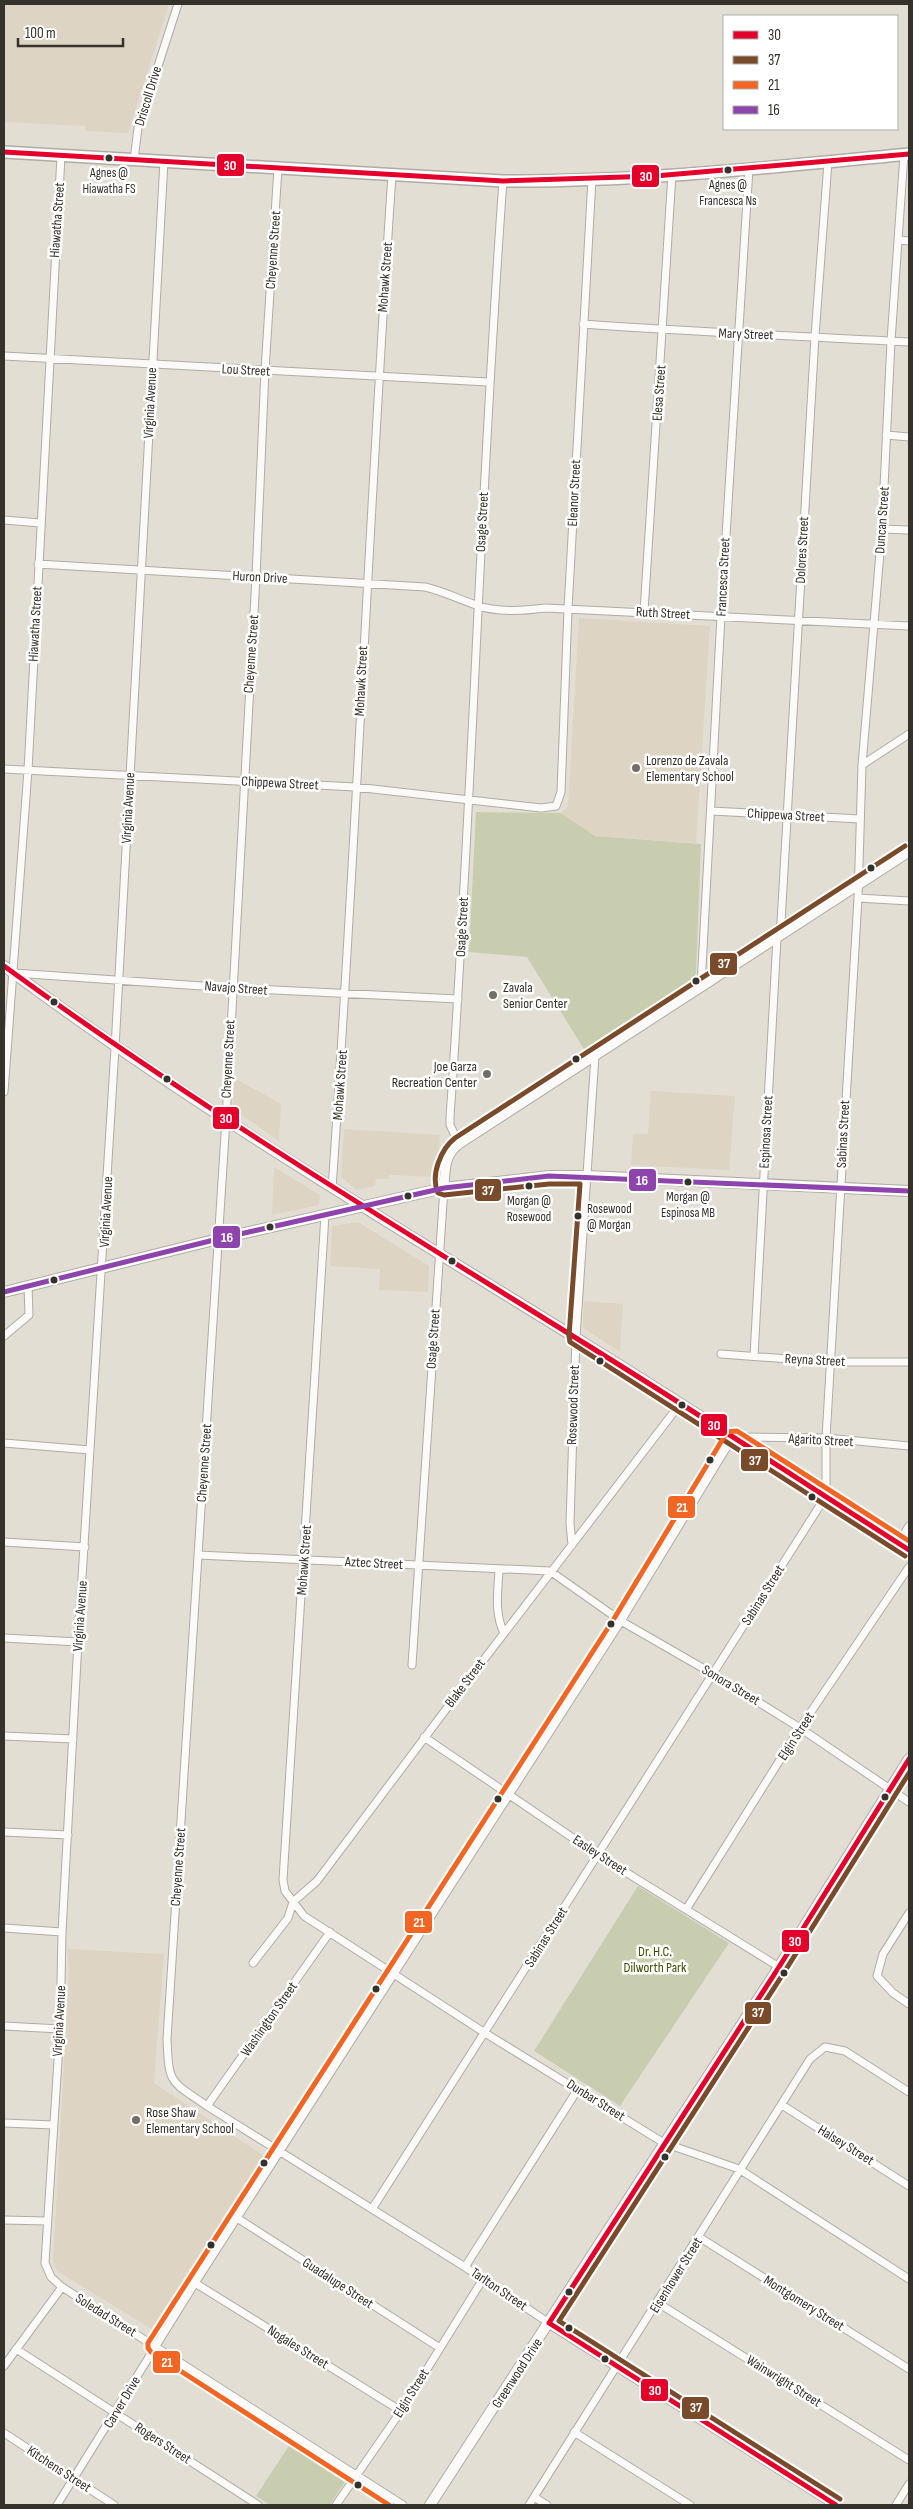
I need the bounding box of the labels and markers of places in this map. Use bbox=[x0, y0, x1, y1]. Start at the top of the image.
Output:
marker: Agnes @ Hiawatha FS bbox=[104, 153, 114, 163]
place label: Agnes @ Hiawatha FS bbox=[82, 165, 136, 197]
marker: Agnes @ Francesca Ns bbox=[723, 165, 733, 175]
place label: Agnes @ Francesca Ns bbox=[699, 177, 757, 209]
place label: Lorenzo de Zavala Elementary School bbox=[646, 752, 734, 785]
marker: Lorenzo de Zavala Elementary School bbox=[630, 762, 642, 774]
unlabelled marker bbox=[866, 863, 876, 873]
unlabelled marker bbox=[691, 976, 701, 986]
place label: Zavala Senior Center bbox=[503, 979, 567, 1012]
marker: Zavala Senior Center bbox=[487, 989, 499, 1001]
unlabelled marker bbox=[49, 997, 59, 1007]
unlabelled marker bbox=[571, 1054, 581, 1064]
place label: Joe Garza Recreation Center bbox=[392, 1058, 477, 1091]
marker: Joe Garza Recreation Center bbox=[481, 1068, 493, 1080]
unlabelled marker bbox=[162, 1074, 172, 1084]
marker: Morgan @ Espinosa MB bbox=[683, 1177, 693, 1187]
marker: Morgan @ Rosewood bbox=[524, 1181, 534, 1191]
place label: Morgan @ Espinosa MB bbox=[661, 1189, 715, 1221]
unlabelled marker bbox=[403, 1191, 413, 1201]
place label: Morgan @ Rosewood bbox=[507, 1193, 551, 1225]
place label: Rosewood @ Morgan bbox=[587, 1201, 632, 1233]
marker: Rosewood @ Morgan bbox=[573, 1211, 583, 1221]
unlabelled marker bbox=[265, 1222, 275, 1232]
unlabelled marker bbox=[447, 1256, 457, 1266]
unlabelled marker bbox=[49, 1275, 59, 1285]
unlabelled marker bbox=[595, 1356, 605, 1366]
unlabelled marker bbox=[677, 1400, 687, 1410]
unlabelled marker bbox=[705, 1455, 715, 1465]
unlabelled marker bbox=[807, 1492, 817, 1502]
unlabelled marker bbox=[606, 1619, 616, 1629]
unlabelled marker bbox=[880, 1792, 890, 1802]
unlabelled marker bbox=[493, 1794, 503, 1804]
unlabelled marker bbox=[779, 1968, 789, 1978]
unlabelled marker bbox=[371, 1984, 381, 1994]
place label: Rose Shaw Elementary School bbox=[146, 2104, 234, 2137]
marker: Rose Shaw Elementary School bbox=[130, 2114, 142, 2126]
unlabelled marker bbox=[660, 2152, 670, 2162]
unlabelled marker bbox=[259, 2158, 269, 2168]
unlabelled marker bbox=[206, 2240, 216, 2250]
unlabelled marker bbox=[564, 2287, 574, 2297]
unlabelled marker bbox=[564, 2323, 574, 2333]
unlabelled marker bbox=[600, 2354, 610, 2364]
unlabelled marker bbox=[353, 2480, 363, 2490]

